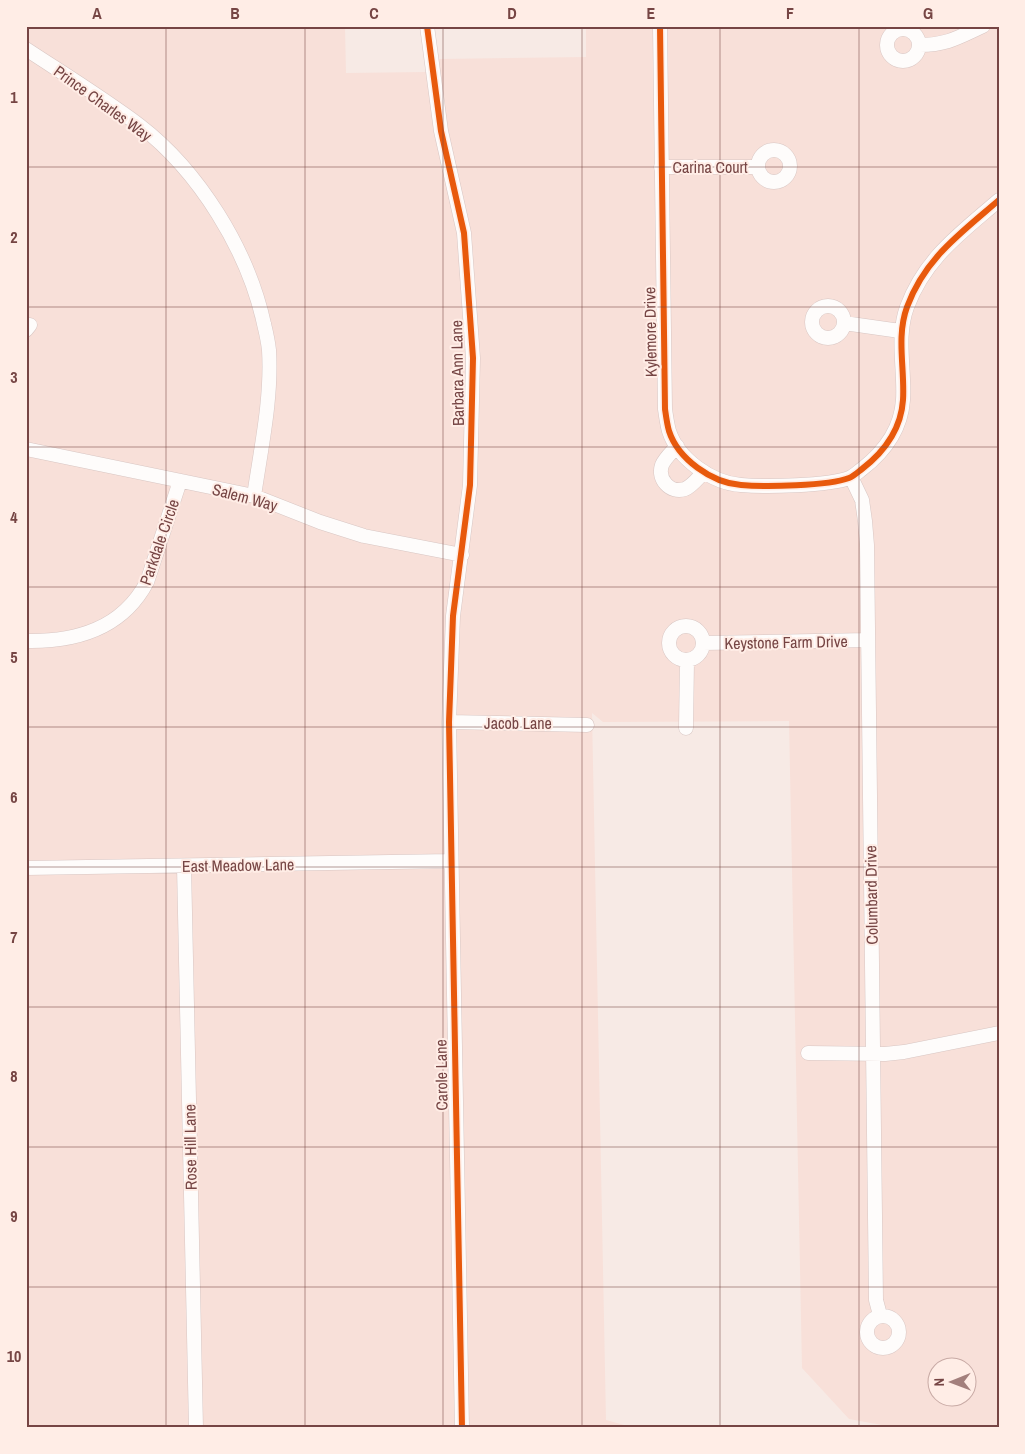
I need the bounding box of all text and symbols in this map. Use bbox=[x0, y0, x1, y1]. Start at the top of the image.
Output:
text: A bbox=[92, 2, 102, 24]
text: B bbox=[230, 2, 240, 24]
text: C bbox=[369, 2, 379, 24]
text: D bbox=[507, 2, 517, 24]
text: E bbox=[647, 2, 656, 24]
text: F bbox=[786, 2, 794, 24]
text: G bbox=[923, 2, 933, 24]
street label: Prince Charles Way bbox=[50, 60, 157, 146]
text: 1 bbox=[10, 86, 18, 108]
street label: Carina Court bbox=[672, 156, 748, 178]
text: 2 bbox=[10, 226, 18, 248]
street label: Kylemore Drive bbox=[638, 287, 662, 377]
street label: Barbara Ann Lane bbox=[445, 320, 469, 426]
text: 3 bbox=[10, 366, 18, 388]
street label: Salem Way bbox=[210, 478, 280, 516]
street label: Parkdale Circle bbox=[134, 496, 184, 588]
text: 4 bbox=[10, 506, 18, 528]
street label: Keystone Farm Drive bbox=[724, 630, 848, 654]
text: 5 bbox=[10, 646, 18, 668]
street label: Jacob Lane bbox=[484, 712, 552, 734]
text: 6 bbox=[10, 786, 18, 808]
street label: Columbard Drive bbox=[859, 845, 883, 945]
street label: East Meadow Lane bbox=[182, 853, 294, 877]
text: 7 bbox=[10, 926, 18, 948]
street label: Carole Lane bbox=[429, 1039, 453, 1111]
text: 8 bbox=[10, 1065, 18, 1087]
street label: Rose Hill Lane bbox=[178, 1104, 202, 1190]
text: 9 bbox=[10, 1205, 18, 1227]
text: 10 bbox=[7, 1345, 21, 1367]
north arrow bbox=[928, 1356, 978, 1406]
text: N bbox=[930, 1378, 948, 1387]

